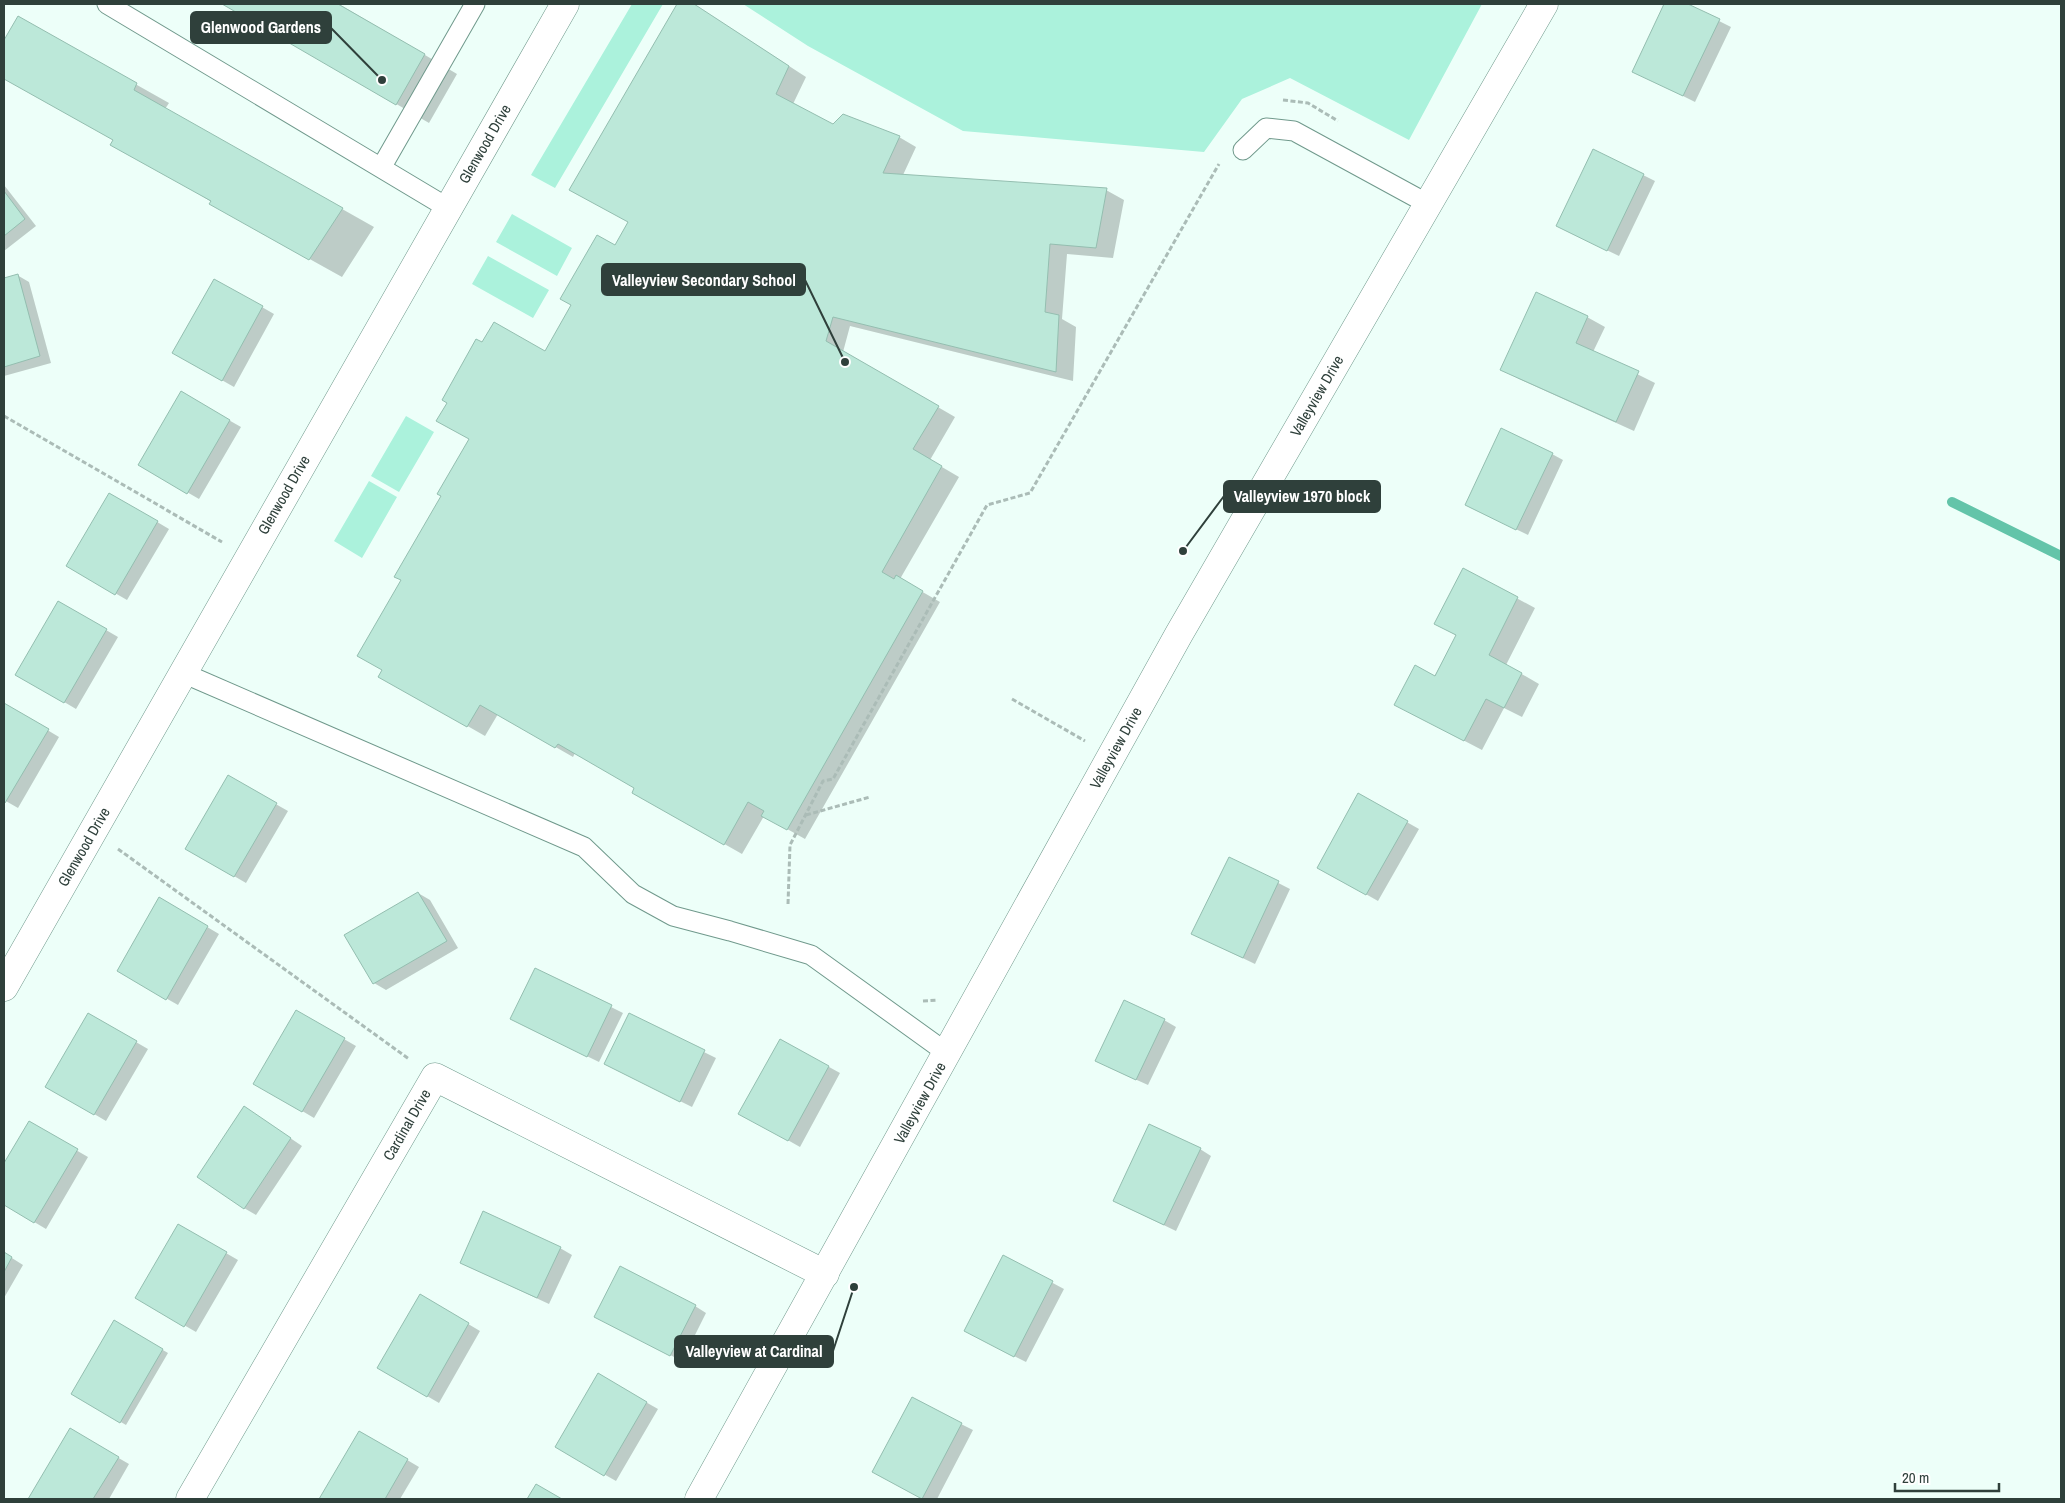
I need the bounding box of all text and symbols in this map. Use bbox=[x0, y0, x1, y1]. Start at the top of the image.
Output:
callout: Glenwood Gardens bbox=[191, 12, 331, 43]
text: Glenwood Gardens bbox=[201, 16, 321, 38]
street label: Glenwood Drive bbox=[453, 100, 516, 187]
callout: Valleyview Secondary School bbox=[602, 264, 805, 295]
text: Valleyview Secondary School bbox=[612, 269, 796, 291]
street label: Valleyview Drive bbox=[1285, 351, 1348, 440]
street label: Glenwood Drive bbox=[252, 451, 315, 538]
callout: Valleyview 1970 block bbox=[1224, 481, 1380, 512]
text: Valleyview 1970 block bbox=[1234, 485, 1371, 507]
street label: Valleyview Drive bbox=[1084, 703, 1147, 793]
street label: Glenwood Drive bbox=[52, 803, 115, 890]
street label: Valleyview Drive bbox=[888, 1058, 951, 1148]
street label: Cardinal Drive bbox=[378, 1085, 436, 1164]
callout: Valleyview at Cardinal bbox=[675, 1336, 833, 1367]
text: Valleyview at Cardinal bbox=[685, 1340, 823, 1362]
scale bar bbox=[1895, 1460, 1999, 1492]
text: 20 m bbox=[1902, 1467, 1929, 1488]

